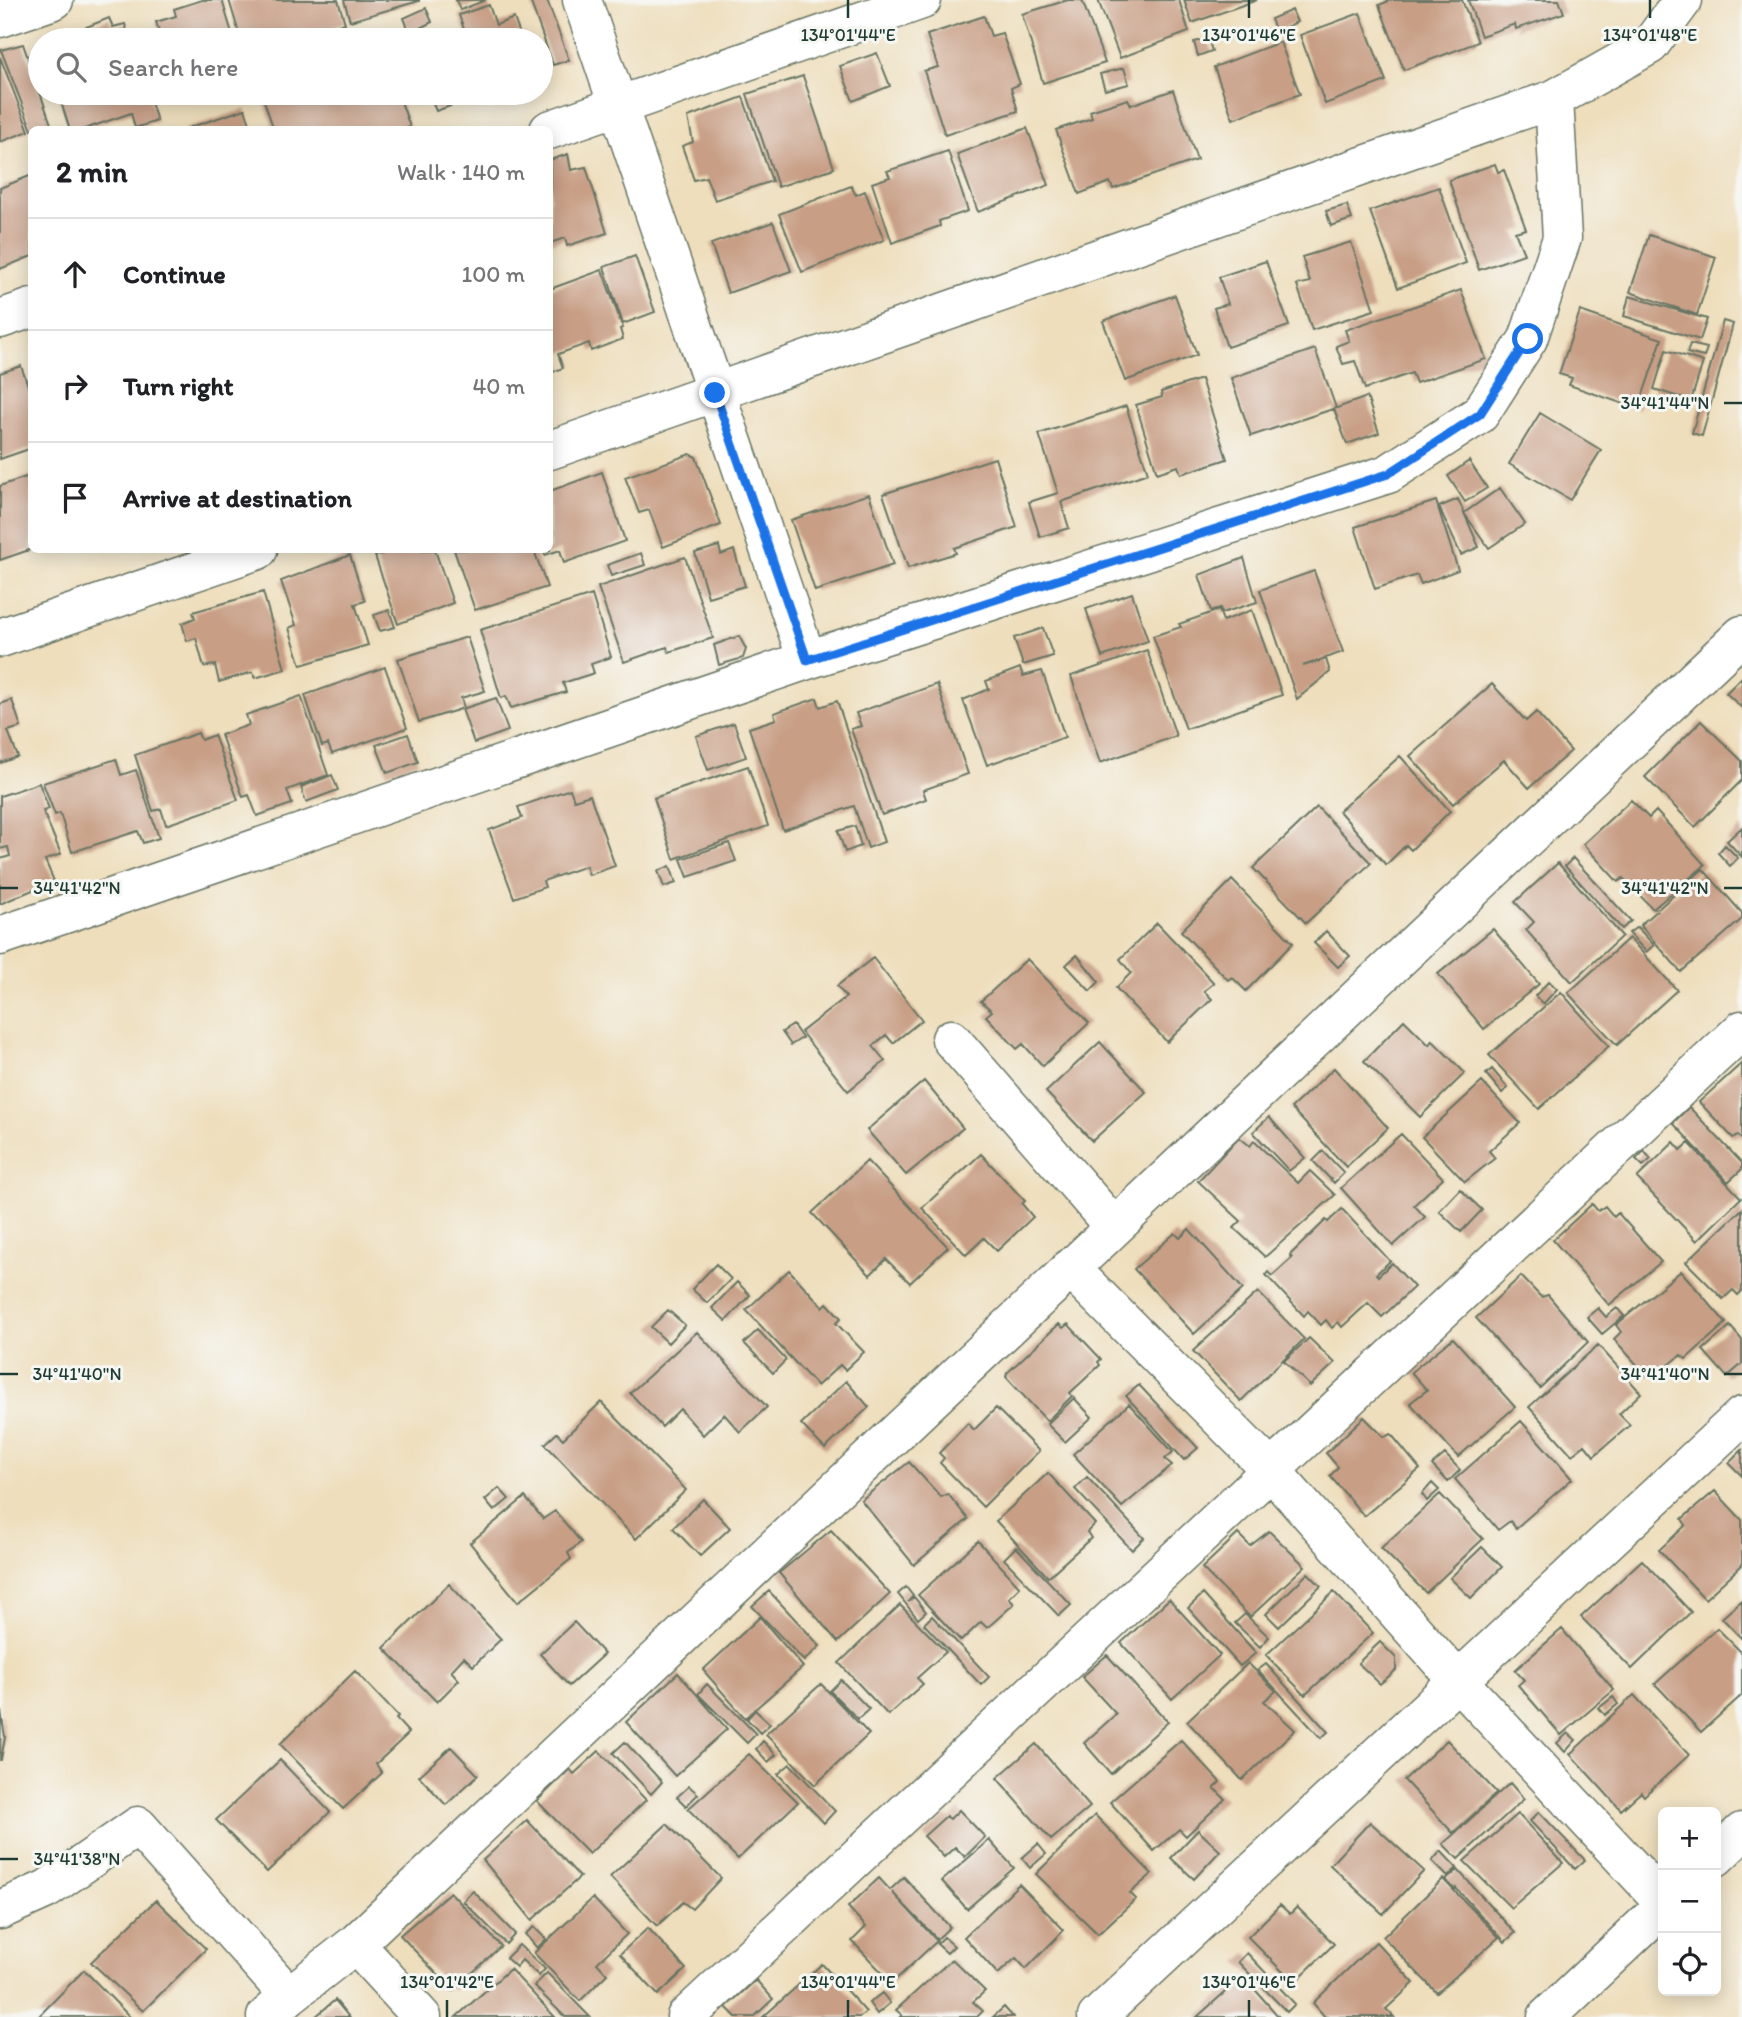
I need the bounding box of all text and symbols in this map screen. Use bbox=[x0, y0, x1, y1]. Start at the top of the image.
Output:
text: 134°01'44"E bbox=[800, 24, 896, 46]
text: 134°01'46"E bbox=[1202, 24, 1296, 46]
text: 134°01'48"E bbox=[1603, 24, 1697, 46]
search box bbox=[28, 28, 553, 105]
icon: search bbox=[52, 48, 90, 86]
text: Search here bbox=[108, 51, 238, 83]
text: 2 min bbox=[56, 153, 127, 190]
text: Walk · 140 m bbox=[397, 158, 525, 186]
icon: ahead bbox=[56, 255, 94, 293]
text: Continue bbox=[123, 258, 226, 290]
text: 100 m bbox=[461, 260, 525, 288]
route start bbox=[1512, 323, 1543, 354]
icon: right bbox=[56, 367, 94, 405]
text: Turn right bbox=[123, 370, 234, 402]
text: 40 m bbox=[472, 372, 525, 400]
route end bbox=[699, 377, 730, 408]
text: 34°41'44"N bbox=[1621, 392, 1709, 414]
icon: arrive bbox=[56, 479, 94, 517]
text: Arrive at destination bbox=[123, 482, 352, 514]
text: 34°41'42"N bbox=[33, 877, 121, 899]
text: 34°41'42"N bbox=[1621, 877, 1709, 899]
text: 34°41'40"N bbox=[32, 1363, 122, 1385]
text: 34°41'40"N bbox=[1620, 1363, 1710, 1385]
map controls bbox=[1658, 1807, 1721, 1996]
button: + bbox=[1658, 1807, 1721, 1870]
text: 34°41'38"N bbox=[34, 1848, 120, 1870]
button: − bbox=[1658, 1870, 1721, 1933]
button: locate bbox=[1658, 1933, 1721, 1996]
text: 134°01'42"E bbox=[400, 1971, 494, 1993]
text: 134°01'44"E bbox=[800, 1971, 896, 1993]
text: 134°01'46"E bbox=[1202, 1971, 1296, 1993]

